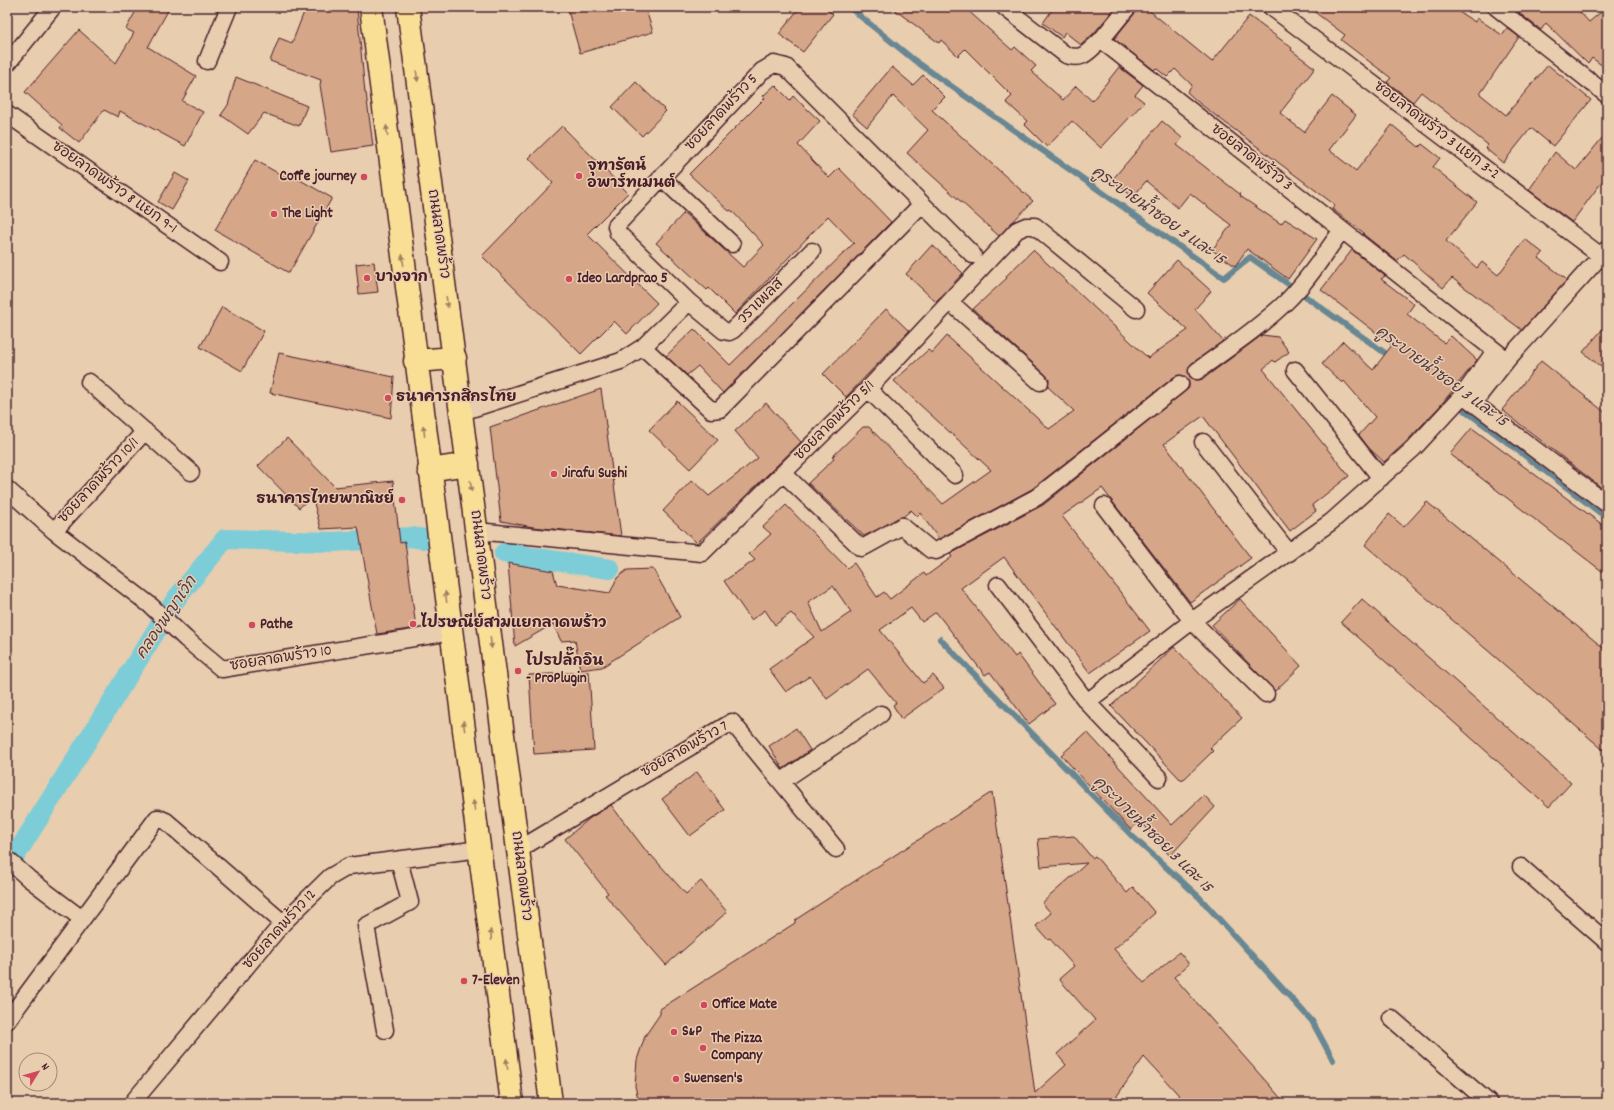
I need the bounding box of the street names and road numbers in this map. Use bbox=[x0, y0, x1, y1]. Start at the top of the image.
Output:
street label: ซอยลาดพร้าว 5 bbox=[680, 69, 764, 157]
street label: ซอยลาดพร้าว 3 แยก 3-2 bbox=[1368, 75, 1504, 186]
street label: ซอยลาดพร้าว 3 bbox=[1205, 118, 1297, 197]
street label: ซอยลาดพร้าว 8 แยก 9-1 bbox=[47, 135, 182, 240]
street label: ถนนลาดพร้าว bbox=[421, 188, 456, 280]
street label: วราเพลส bbox=[733, 273, 790, 330]
street label: ซอยลาดพร้าว 5/1 bbox=[789, 375, 880, 466]
street label: ซอยลาดพร้าว 10/1 bbox=[52, 432, 145, 529]
street label: ถนนลาดพร้าว bbox=[464, 509, 497, 601]
street label: ซอยลาดพร้าว 10 bbox=[228, 639, 334, 678]
street label: ซอยลาดพร้าว 7 bbox=[637, 715, 733, 784]
street label: ถนนลาดพร้าว bbox=[505, 830, 538, 922]
street label: ซอยลาดพร้าว 12 bbox=[237, 884, 322, 975]

